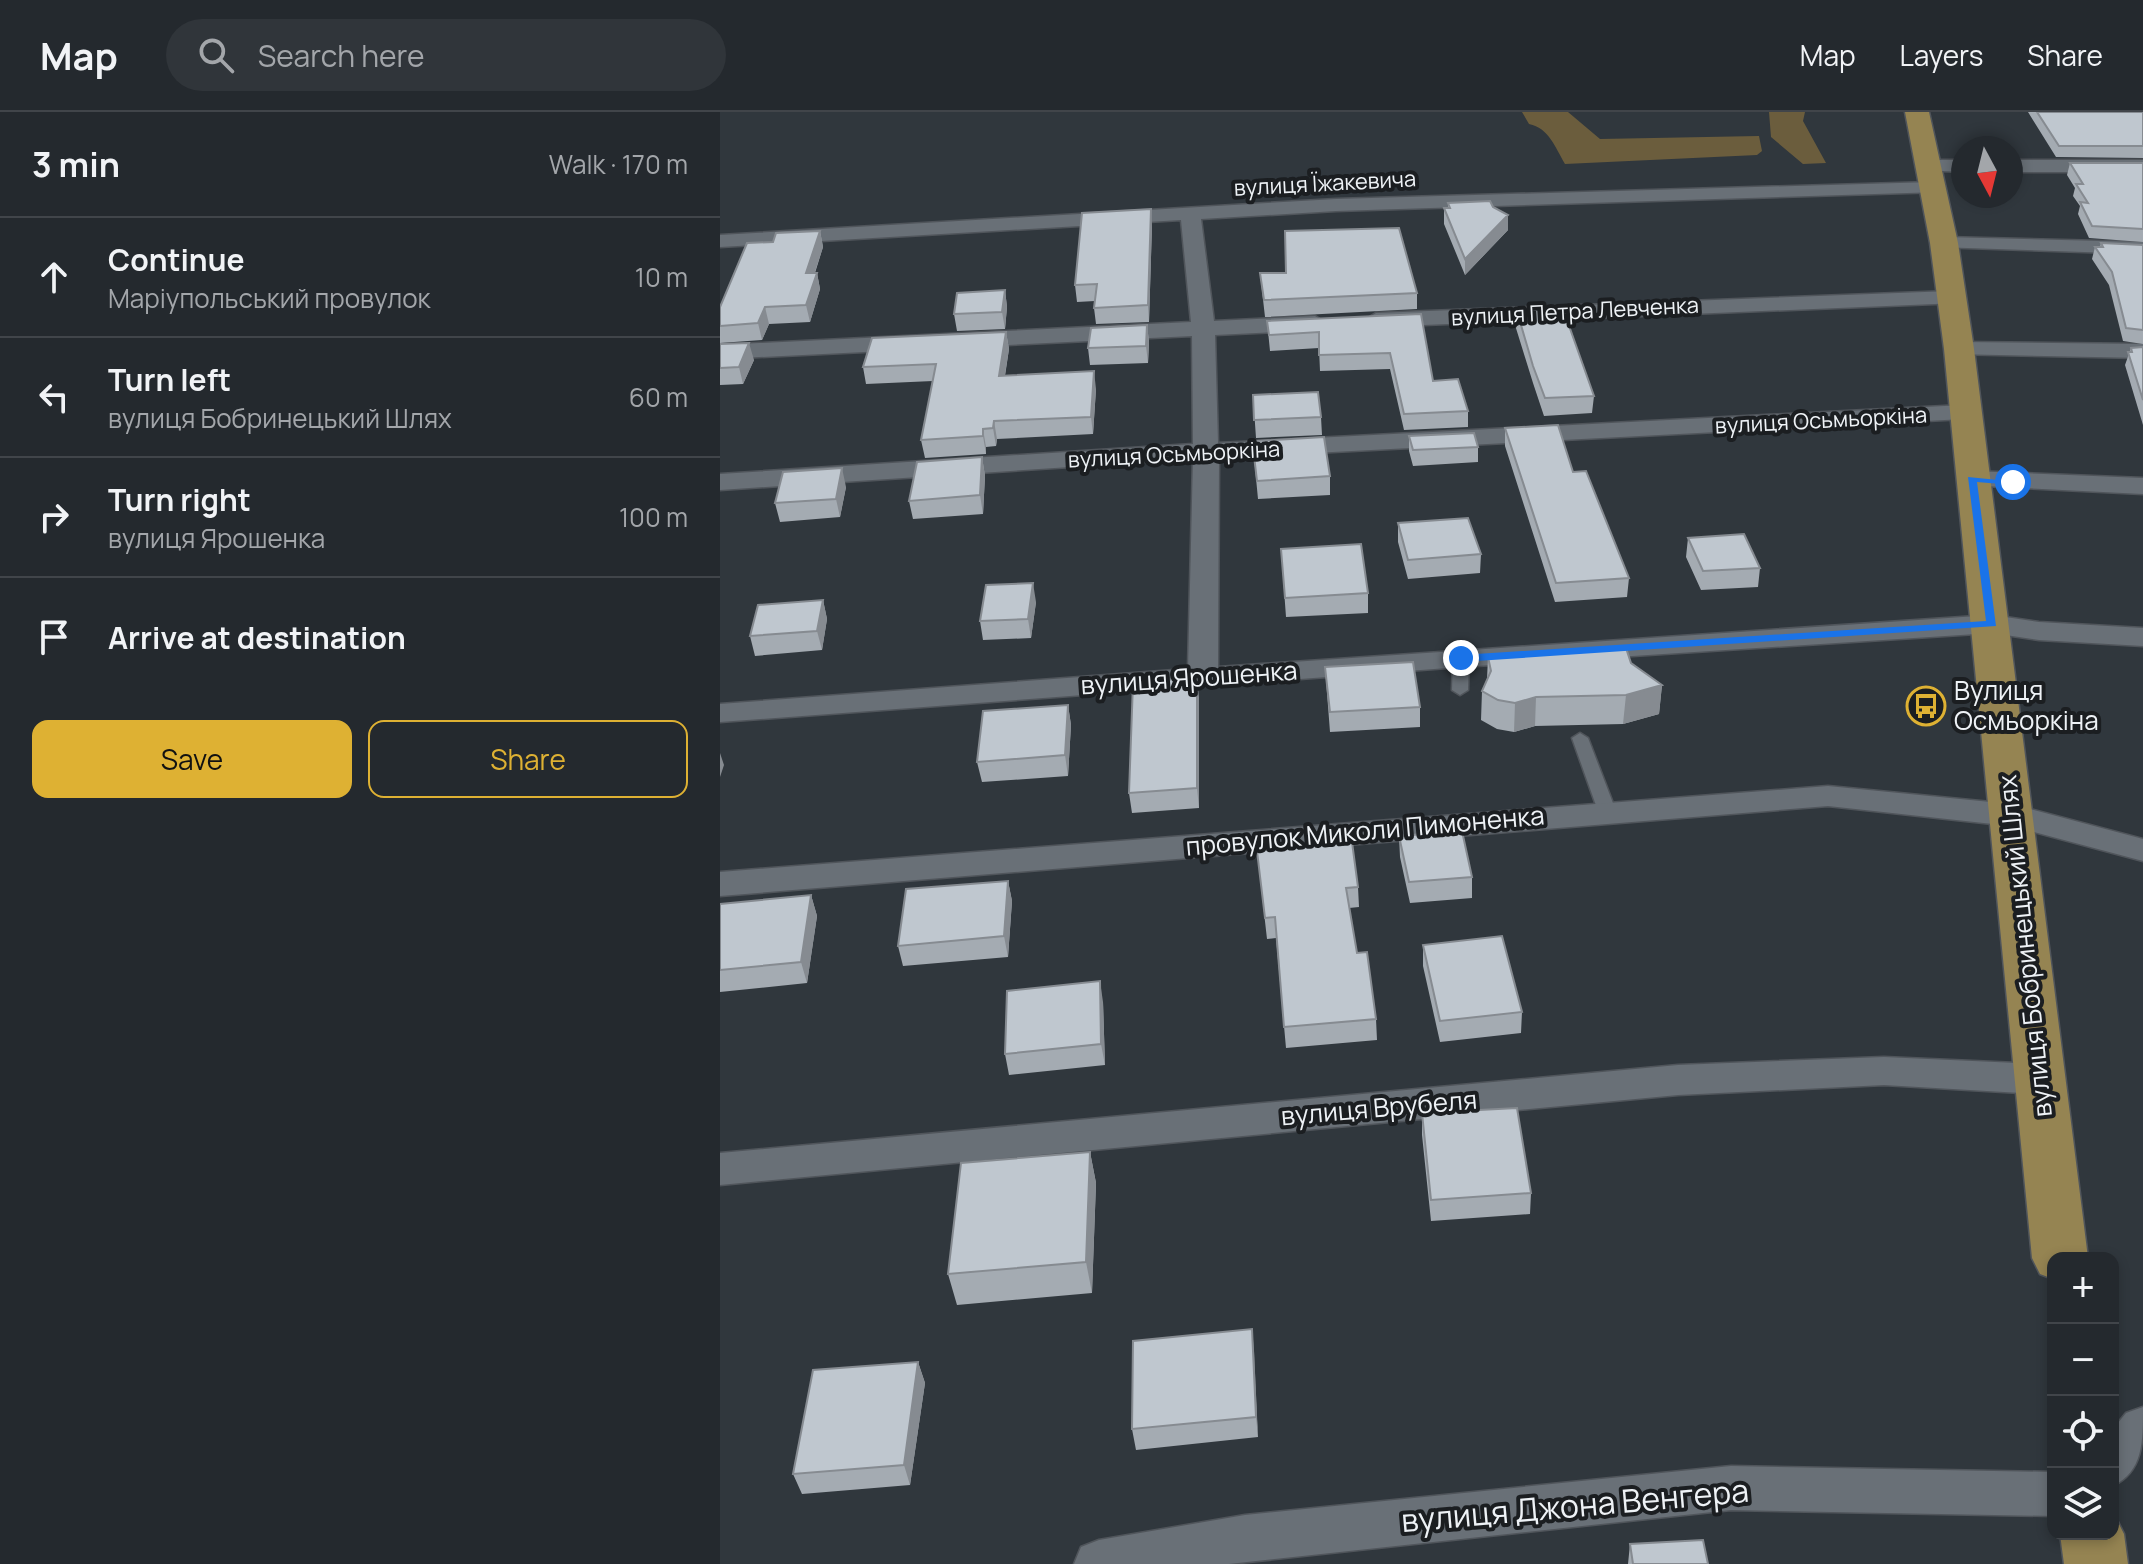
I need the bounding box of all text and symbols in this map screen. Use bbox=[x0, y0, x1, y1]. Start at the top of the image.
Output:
search box bbox=[166, 19, 726, 91]
text: Map bbox=[40, 29, 118, 81]
icon: search bbox=[194, 33, 238, 77]
text: Search here bbox=[258, 35, 425, 76]
text: Map bbox=[1800, 36, 1856, 74]
text: Layers bbox=[1900, 36, 1983, 74]
text: Share bbox=[2027, 36, 2103, 74]
north arrow bbox=[1951, 136, 2023, 208]
text: 3 min bbox=[32, 141, 120, 187]
text: Walk · 170 m bbox=[549, 146, 688, 182]
street label: вулиця Їжакевича bbox=[1233, 163, 1417, 203]
text: Continue bbox=[108, 239, 244, 280]
icon: ahead bbox=[32, 255, 76, 299]
text: 10 m bbox=[635, 259, 688, 295]
text: Маріупольський провулок bbox=[108, 280, 430, 316]
street label: вулиця Петра Левченка bbox=[1450, 290, 1700, 332]
text: Turn left bbox=[108, 359, 231, 400]
icon: left bbox=[32, 375, 76, 419]
text: 60 m bbox=[629, 379, 688, 415]
street label: вулиця Осьмьоркіна bbox=[1714, 399, 1928, 441]
text: вулиця Бобринецький Шлях bbox=[108, 400, 452, 436]
street label: вулиця Осьмьоркіна bbox=[1067, 433, 1281, 475]
route start bbox=[1995, 464, 2031, 500]
text: Turn right bbox=[108, 479, 251, 520]
icon: right bbox=[32, 495, 76, 539]
text: 100 m bbox=[619, 499, 688, 535]
text: вулиця Ярошенка bbox=[108, 520, 325, 556]
icon: arrive bbox=[32, 615, 76, 659]
text: Arrive at destination bbox=[108, 617, 406, 658]
route end bbox=[1443, 640, 1479, 676]
street label: вулиця Ярошенка bbox=[1079, 651, 1299, 703]
place label: Вулиця Осмьоркіна bbox=[1954, 672, 2099, 738]
bus stop icon: Вулиця Осмьоркіна bbox=[1905, 685, 1947, 727]
button: Save bbox=[32, 720, 352, 798]
button: Share bbox=[368, 720, 688, 798]
street label: вулиця Бобринецький Шлях bbox=[1988, 773, 2060, 1119]
street label: провулок Миколи Пимоненка bbox=[1184, 796, 1546, 864]
street label: вулиця Врубеля bbox=[1279, 1080, 1478, 1134]
map controls bbox=[2047, 1252, 2119, 1540]
button: + bbox=[2047, 1252, 2119, 1324]
button: − bbox=[2047, 1324, 2119, 1396]
button: locate bbox=[2047, 1396, 2119, 1468]
street label: вулиця Джона Венгера bbox=[1399, 1468, 1751, 1542]
button: layers bbox=[2047, 1468, 2119, 1540]

